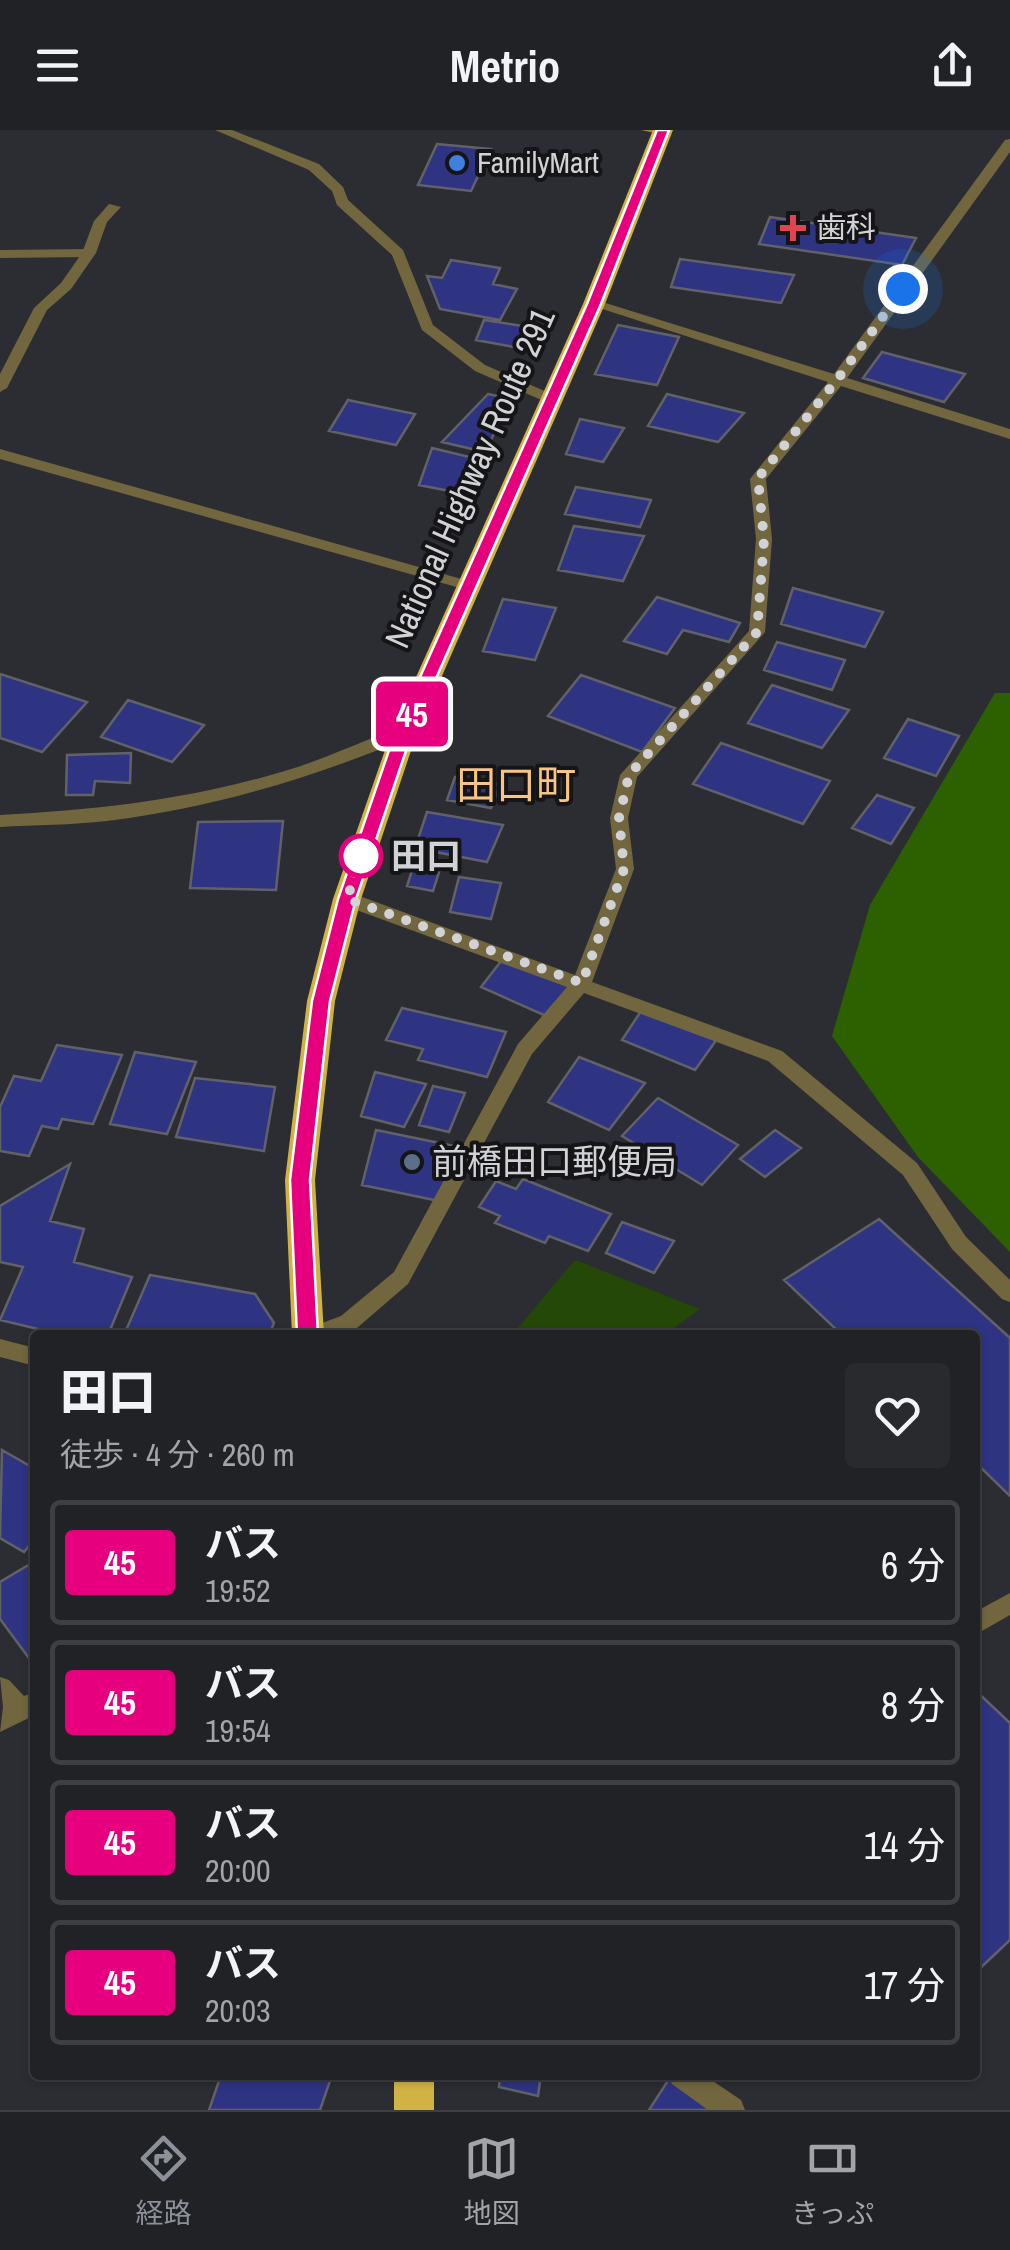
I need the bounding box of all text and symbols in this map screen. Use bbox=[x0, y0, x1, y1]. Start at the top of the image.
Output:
text: Metrio bbox=[450, 35, 560, 96]
icon: menu bbox=[30, 38, 85, 93]
icon: share bbox=[925, 38, 980, 93]
place label: FamilyMart bbox=[477, 142, 599, 182]
marker: FamilyMart bbox=[446, 152, 468, 174]
place label: 歯科 bbox=[816, 207, 876, 247]
marker: 歯科 bbox=[780, 215, 806, 241]
your location bbox=[878, 264, 928, 314]
street label: National Highway Route 291 bbox=[373, 301, 566, 655]
line badge: 45 bbox=[367, 682, 457, 746]
text: 45 bbox=[396, 691, 428, 738]
district label: 田口町 bbox=[456, 758, 576, 811]
place label: 田口 bbox=[391, 832, 461, 879]
marker: 田口 bbox=[340, 835, 382, 877]
place label: 前橋田口郵便局 bbox=[432, 1138, 677, 1185]
marker: 前橋田口郵便局 bbox=[401, 1151, 423, 1173]
text: 田口 bbox=[60, 1359, 156, 1424]
button: heart bbox=[845, 1363, 950, 1468]
text: 徒歩 · 4 分 · 260 m bbox=[60, 1433, 295, 1476]
text: バス bbox=[205, 1518, 281, 1569]
text: 45 bbox=[104, 1539, 136, 1586]
text: 6 分 bbox=[881, 1540, 945, 1591]
text: 19:52 bbox=[205, 1569, 271, 1612]
text: バス bbox=[205, 1658, 281, 1709]
text: 45 bbox=[104, 1679, 136, 1726]
text: 8 分 bbox=[881, 1680, 945, 1731]
text: 19:54 bbox=[205, 1709, 271, 1752]
text: バス bbox=[205, 1798, 281, 1849]
text: 45 bbox=[104, 1819, 136, 1866]
text: 14 分 bbox=[864, 1820, 945, 1871]
text: 20:00 bbox=[205, 1849, 271, 1892]
text: バス bbox=[205, 1938, 281, 1989]
text: 45 bbox=[104, 1959, 136, 2006]
text: 17 分 bbox=[864, 1960, 945, 2011]
text: 20:03 bbox=[205, 1989, 271, 2032]
tab: 経路 bbox=[136, 2131, 192, 2232]
tab: 地図 bbox=[464, 2131, 520, 2232]
tab: きっぷ bbox=[791, 2131, 874, 2232]

